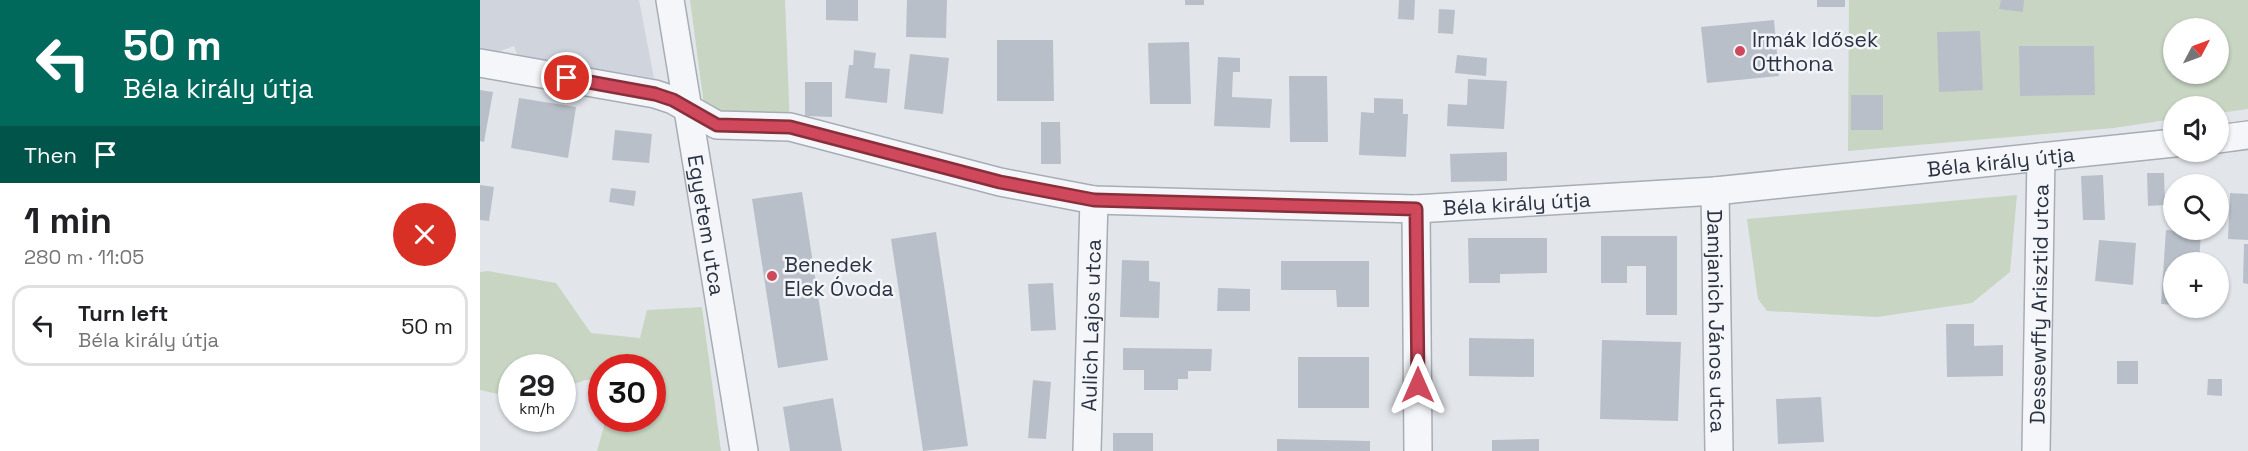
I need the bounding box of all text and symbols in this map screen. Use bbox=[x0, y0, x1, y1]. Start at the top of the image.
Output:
north arrow bbox=[2163, 18, 2229, 84]
map controls bbox=[2163, 18, 2229, 318]
text: 50 m bbox=[123, 19, 222, 72]
icon: left bbox=[24, 24, 102, 102]
place label: Irmák Idősek Otthona bbox=[1752, 26, 1878, 77]
marker: Irmák Idősek Otthona bbox=[1733, 44, 1747, 58]
pin bbox=[541, 52, 592, 103]
icon: arrive bbox=[550, 61, 583, 94]
text: Béla király útja bbox=[123, 71, 314, 106]
button: sound bbox=[2163, 96, 2229, 162]
icon: arrive bbox=[89, 138, 122, 171]
street label: Béla király útja bbox=[1926, 140, 2076, 182]
text: Then bbox=[24, 141, 77, 169]
street label: Egyetem utca bbox=[682, 153, 732, 297]
button: search bbox=[2163, 174, 2229, 240]
street label: Dessewffy Arisztid utca bbox=[2023, 184, 2054, 424]
street label: Béla király útja bbox=[1442, 185, 1591, 221]
text: 1 min bbox=[24, 198, 112, 244]
button: close bbox=[393, 203, 456, 266]
street label: Damjanich János utca bbox=[1702, 209, 1732, 433]
street label: Aulich Lajos utca bbox=[1075, 239, 1106, 412]
text: 280 m · 11:05 bbox=[24, 244, 144, 270]
place label: Benedek Elek Óvoda bbox=[784, 251, 894, 302]
button: + bbox=[2163, 252, 2229, 318]
marker: Benedek Elek Óvoda bbox=[765, 269, 779, 283]
text: Turn left bbox=[78, 299, 168, 327]
icon: left bbox=[27, 309, 60, 342]
text: 50 m bbox=[401, 312, 453, 340]
text: Béla király útja bbox=[78, 327, 219, 353]
position arrow bbox=[1386, 353, 1450, 417]
speed limit sign: 30 bbox=[588, 354, 666, 432]
text: 29 bbox=[519, 366, 555, 405]
text: km/h bbox=[519, 399, 555, 418]

